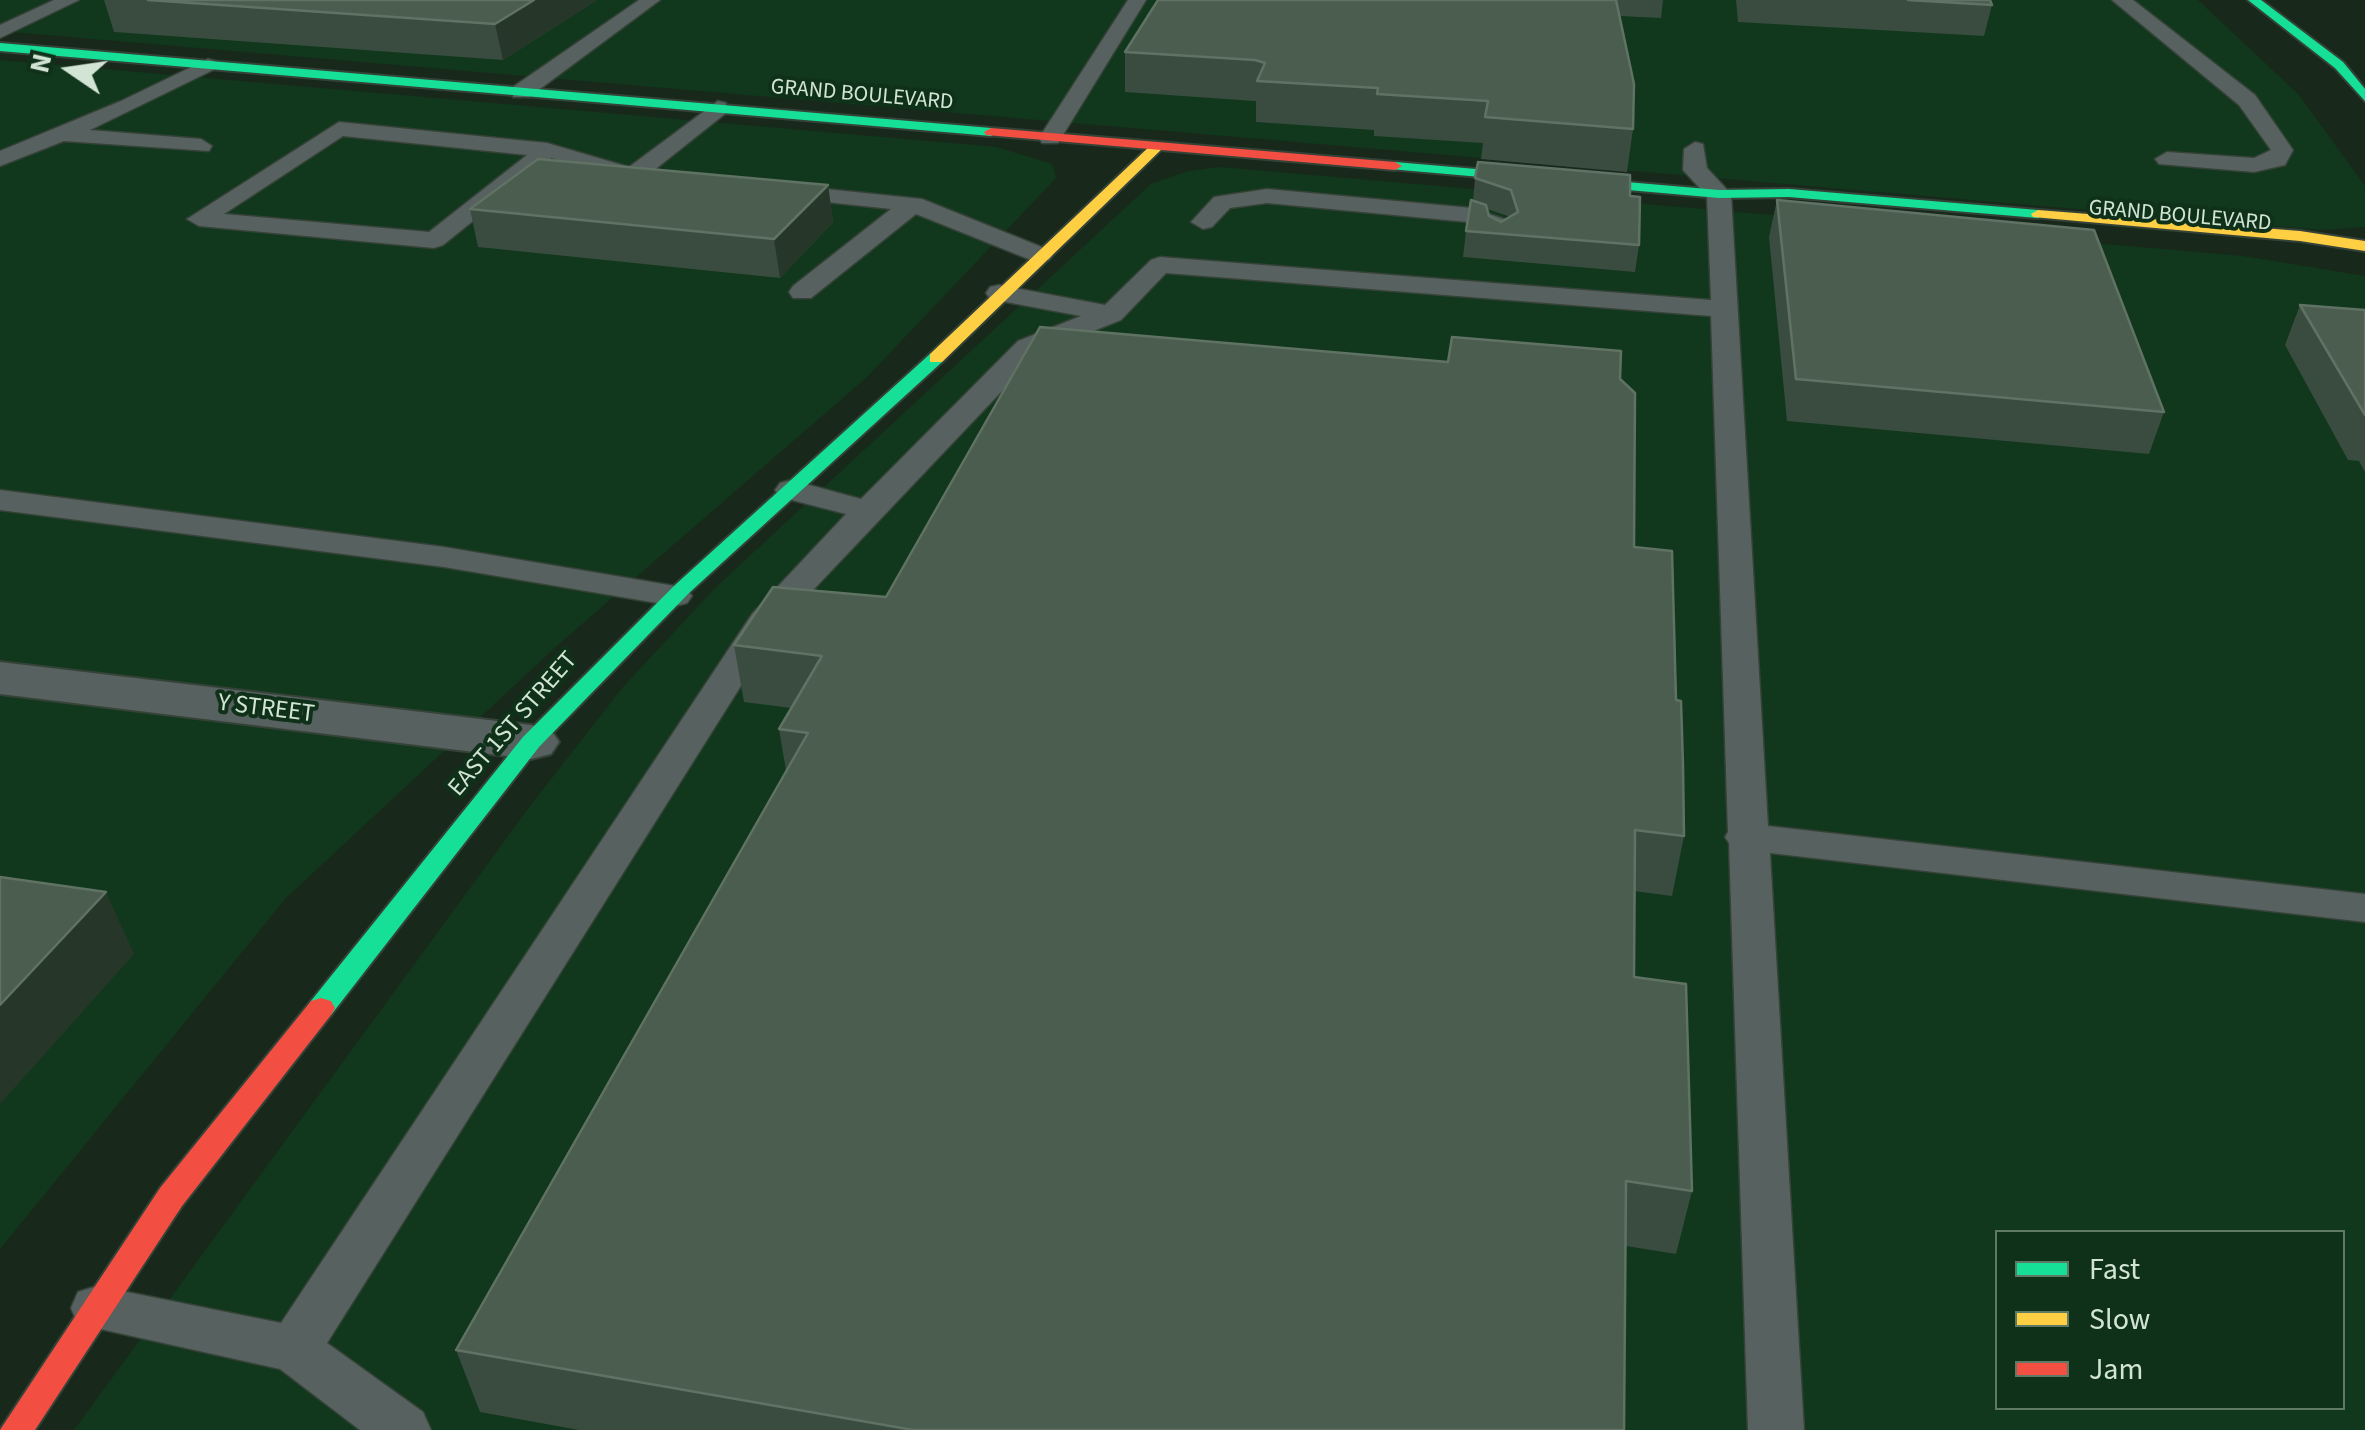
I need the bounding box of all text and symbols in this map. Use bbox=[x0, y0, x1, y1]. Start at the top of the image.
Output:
north arrow bbox=[20, 20, 120, 120]
text: N bbox=[19, 50, 62, 77]
street label: GRAND BOULEVARD bbox=[770, 75, 954, 117]
street label: GRAND BOULEVARD bbox=[2088, 196, 2272, 238]
street label: EAST 1ST STREET bbox=[443, 647, 585, 803]
street label: Y STREET bbox=[216, 689, 316, 731]
legend bbox=[1995, 1230, 2345, 1410]
text: Fast bbox=[2089, 1248, 2140, 1291]
text: Slow bbox=[2089, 1298, 2150, 1341]
text: Jam bbox=[2089, 1348, 2143, 1391]

